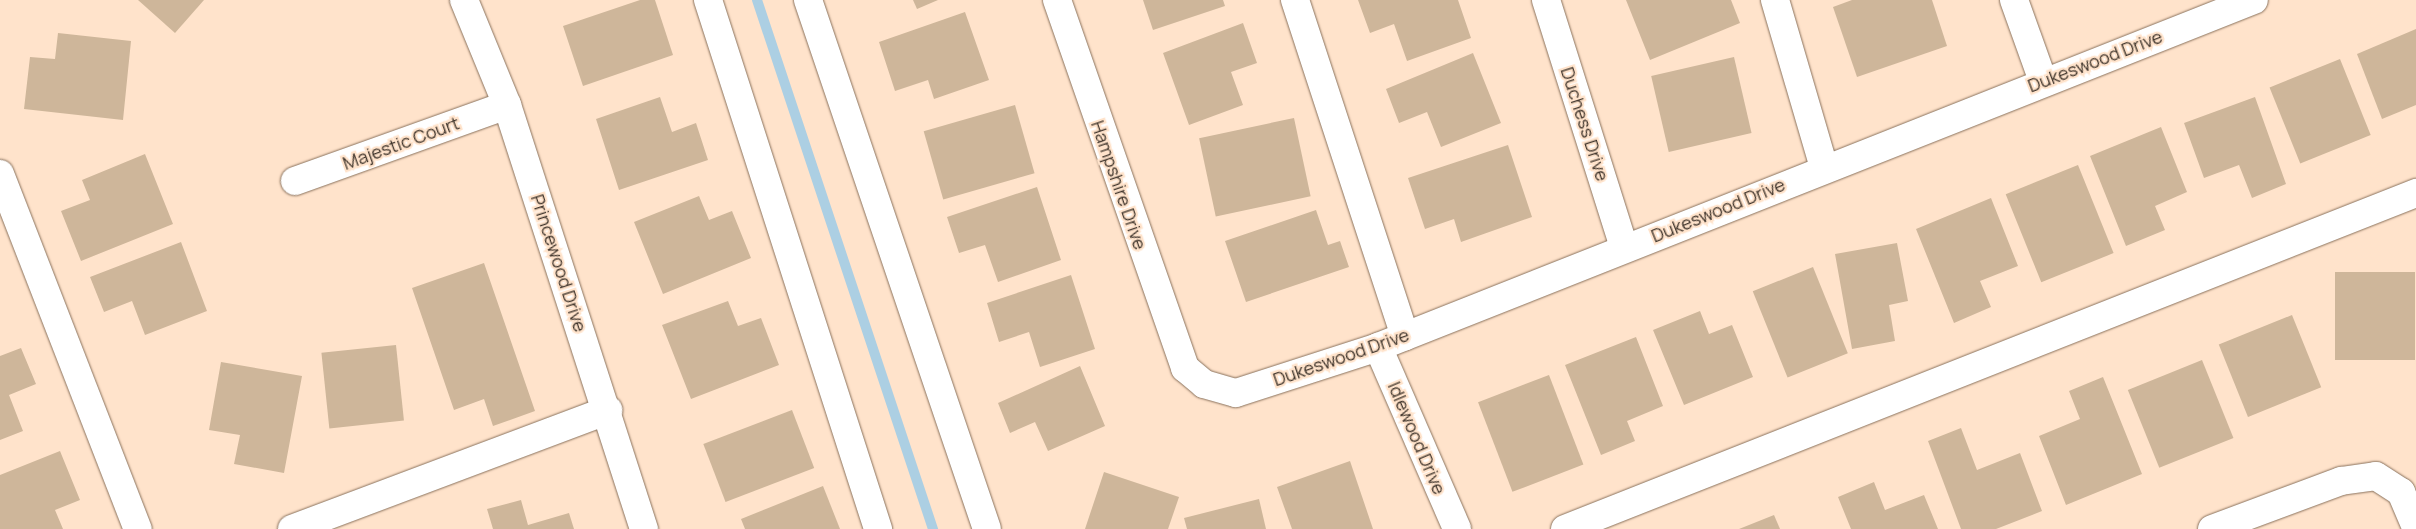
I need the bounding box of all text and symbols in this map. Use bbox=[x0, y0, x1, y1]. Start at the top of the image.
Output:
street label: Dukeswood Drive bbox=[2025, 25, 2165, 97]
street label: Duchess Drive bbox=[1556, 64, 1614, 184]
street label: Majestic Court bbox=[340, 112, 462, 174]
street label: Hampshire Drive bbox=[1087, 118, 1151, 252]
street label: Dukeswood Drive bbox=[1648, 173, 1788, 247]
street label: Princewood Drive bbox=[527, 192, 591, 334]
street label: Dukeswood Drive bbox=[1270, 324, 1412, 390]
street label: Idlewood Drive bbox=[1384, 378, 1450, 498]

